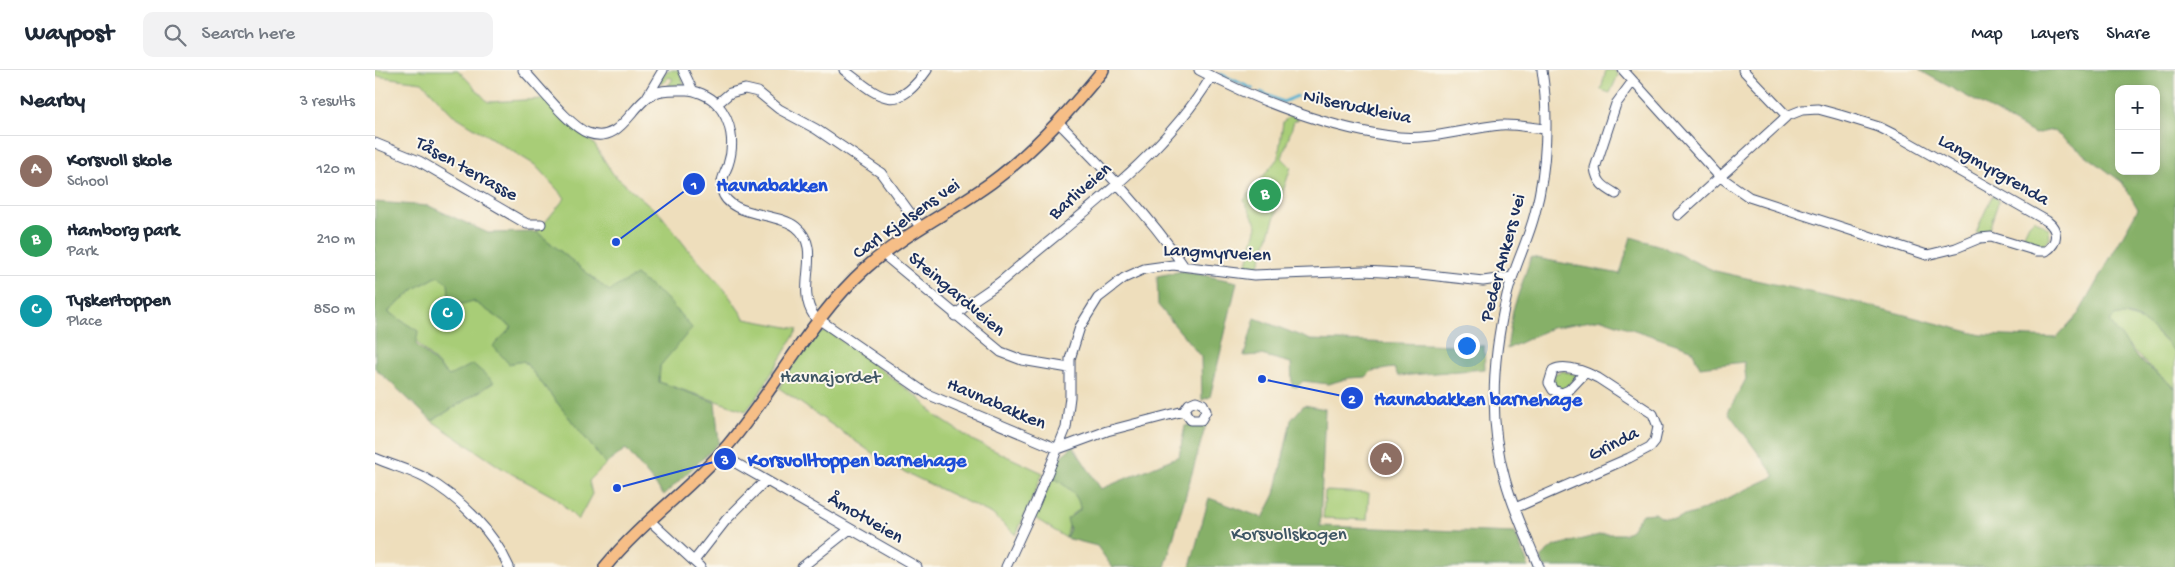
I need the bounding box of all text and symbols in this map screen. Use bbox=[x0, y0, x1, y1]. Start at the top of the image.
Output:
search box bbox=[143, 12, 493, 57]
text: Waypost bbox=[25, 20, 113, 49]
icon: search bbox=[161, 21, 189, 49]
text: Search here bbox=[201, 23, 295, 46]
text: Map bbox=[1971, 24, 2003, 45]
text: Layers bbox=[2031, 24, 2078, 45]
text: Share bbox=[2106, 24, 2150, 45]
street label: Nilserudkleiva bbox=[1301, 85, 1415, 131]
map controls bbox=[2115, 85, 2160, 175]
button: + bbox=[2115, 85, 2160, 130]
text: Nearby bbox=[20, 90, 85, 115]
text: 3 results bbox=[300, 93, 355, 112]
street label: Langmyrgrenda bbox=[1933, 130, 2054, 213]
button: − bbox=[2115, 130, 2160, 175]
street label: Tåsen terrasse bbox=[410, 132, 521, 208]
text: Korsvoll skole bbox=[67, 150, 171, 173]
street label: Barliveien bbox=[1044, 158, 1117, 226]
text: A bbox=[31, 161, 41, 180]
text: 120 m bbox=[316, 161, 355, 180]
callout: Havnabakken bbox=[682, 166, 838, 201]
text: School bbox=[67, 173, 109, 192]
street label: Carl Kjelsens vei bbox=[849, 174, 965, 266]
text: Havnabakken bbox=[716, 176, 828, 199]
pin: B bbox=[1249, 176, 1281, 214]
text: 1 bbox=[690, 177, 697, 195]
street label: Peder Ankers vei bbox=[1476, 192, 1532, 325]
text: Hamborg park bbox=[67, 220, 179, 243]
text: B bbox=[32, 231, 40, 250]
text: 210 m bbox=[316, 231, 355, 250]
street label: Langmyrveien bbox=[1162, 240, 1272, 268]
text: Park bbox=[67, 243, 98, 262]
street label: Steingardveien bbox=[903, 248, 1009, 342]
text: Tyskertoppen bbox=[67, 290, 171, 313]
pin: C bbox=[431, 295, 463, 333]
text: C bbox=[32, 301, 40, 320]
text: 850 m bbox=[314, 301, 355, 320]
text: Place bbox=[67, 313, 102, 332]
your location bbox=[1454, 333, 1480, 359]
park label: Havnajordet bbox=[780, 367, 882, 390]
street label: Havnabakken bbox=[943, 374, 1049, 436]
callout: Havnabakken barnehage bbox=[1339, 380, 1592, 415]
text: Havnabakken barnehage bbox=[1374, 390, 1583, 413]
text: 2 bbox=[1348, 391, 1356, 409]
street label: Grinda bbox=[1585, 422, 1644, 467]
pin: A bbox=[1370, 440, 1402, 478]
callout: Korsvolltoppen barnehage bbox=[713, 442, 976, 477]
text: Korsvolltoppen barnehage bbox=[747, 451, 967, 474]
text: 3 bbox=[720, 452, 729, 470]
street label: Åmotveien bbox=[823, 487, 907, 550]
park label: Korsvollskogen bbox=[1231, 524, 1347, 547]

